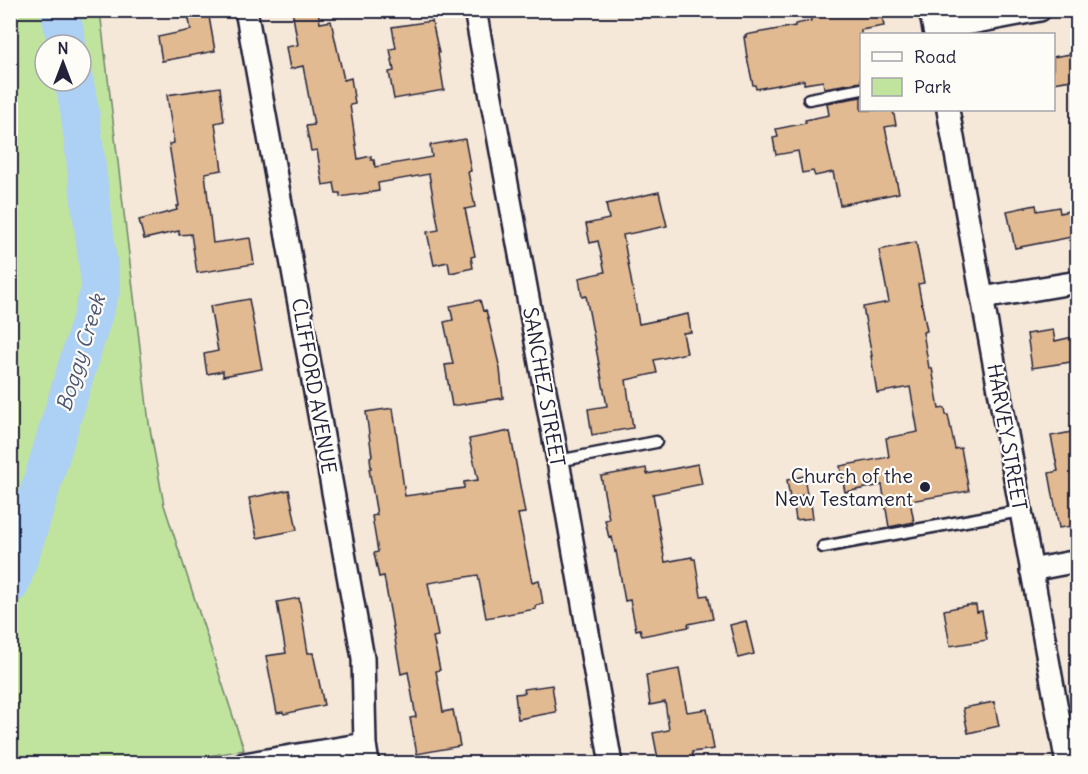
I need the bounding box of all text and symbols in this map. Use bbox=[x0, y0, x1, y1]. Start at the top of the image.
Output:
north arrow bbox=[33, 33, 93, 93]
legend bbox=[860, 33, 1055, 111]
text: N bbox=[57, 38, 69, 58]
text: Road bbox=[914, 45, 957, 68]
text: Park bbox=[914, 75, 951, 98]
water label: Boggy Creek bbox=[50, 290, 111, 415]
street label: CLIFFORD AVENUE bbox=[287, 296, 342, 476]
street label: SANCHEZ STREET bbox=[518, 305, 571, 468]
street label: HARVEY STREET bbox=[982, 362, 1033, 512]
place label: Church of the New Testament bbox=[775, 463, 913, 511]
marker: Church of the New Testament bbox=[918, 480, 932, 494]

